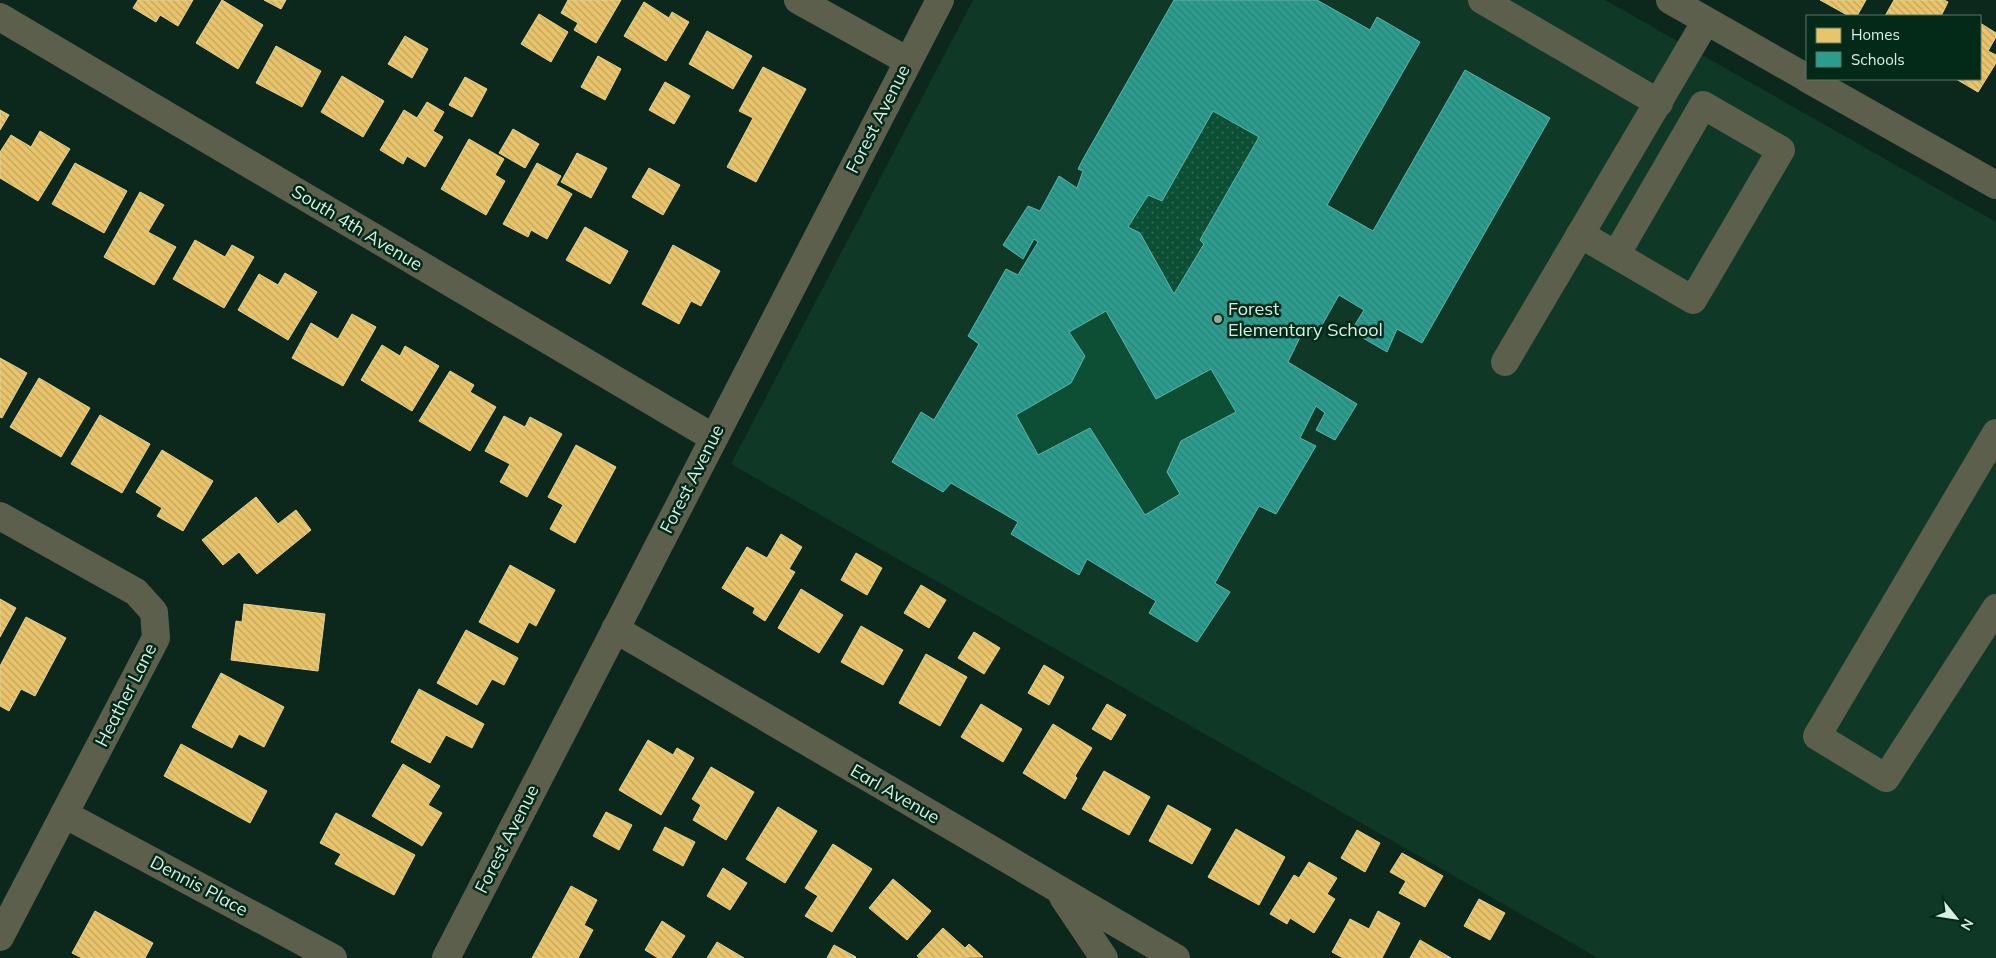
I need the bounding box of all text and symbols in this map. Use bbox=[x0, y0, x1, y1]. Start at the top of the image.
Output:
legend bbox=[1806, 15, 1981, 80]
text: Homes bbox=[1851, 25, 1900, 44]
text: Schools bbox=[1851, 50, 1905, 69]
street label: Forest Avenue bbox=[840, 61, 915, 177]
street label: South 4th Avenue bbox=[288, 179, 427, 276]
place label: Forest Elementary School bbox=[1228, 297, 1383, 341]
marker: Forest Elementary School bbox=[1212, 313, 1224, 325]
street label: Forest Avenue bbox=[654, 421, 729, 537]
street label: Heather Lane bbox=[90, 639, 161, 750]
street label: Earl Avenue bbox=[846, 759, 944, 828]
street label: Forest Avenue bbox=[469, 781, 544, 897]
street label: Dennis Place bbox=[146, 850, 252, 921]
north arrow bbox=[1931, 893, 1981, 943]
text: N bbox=[1957, 915, 1978, 934]

